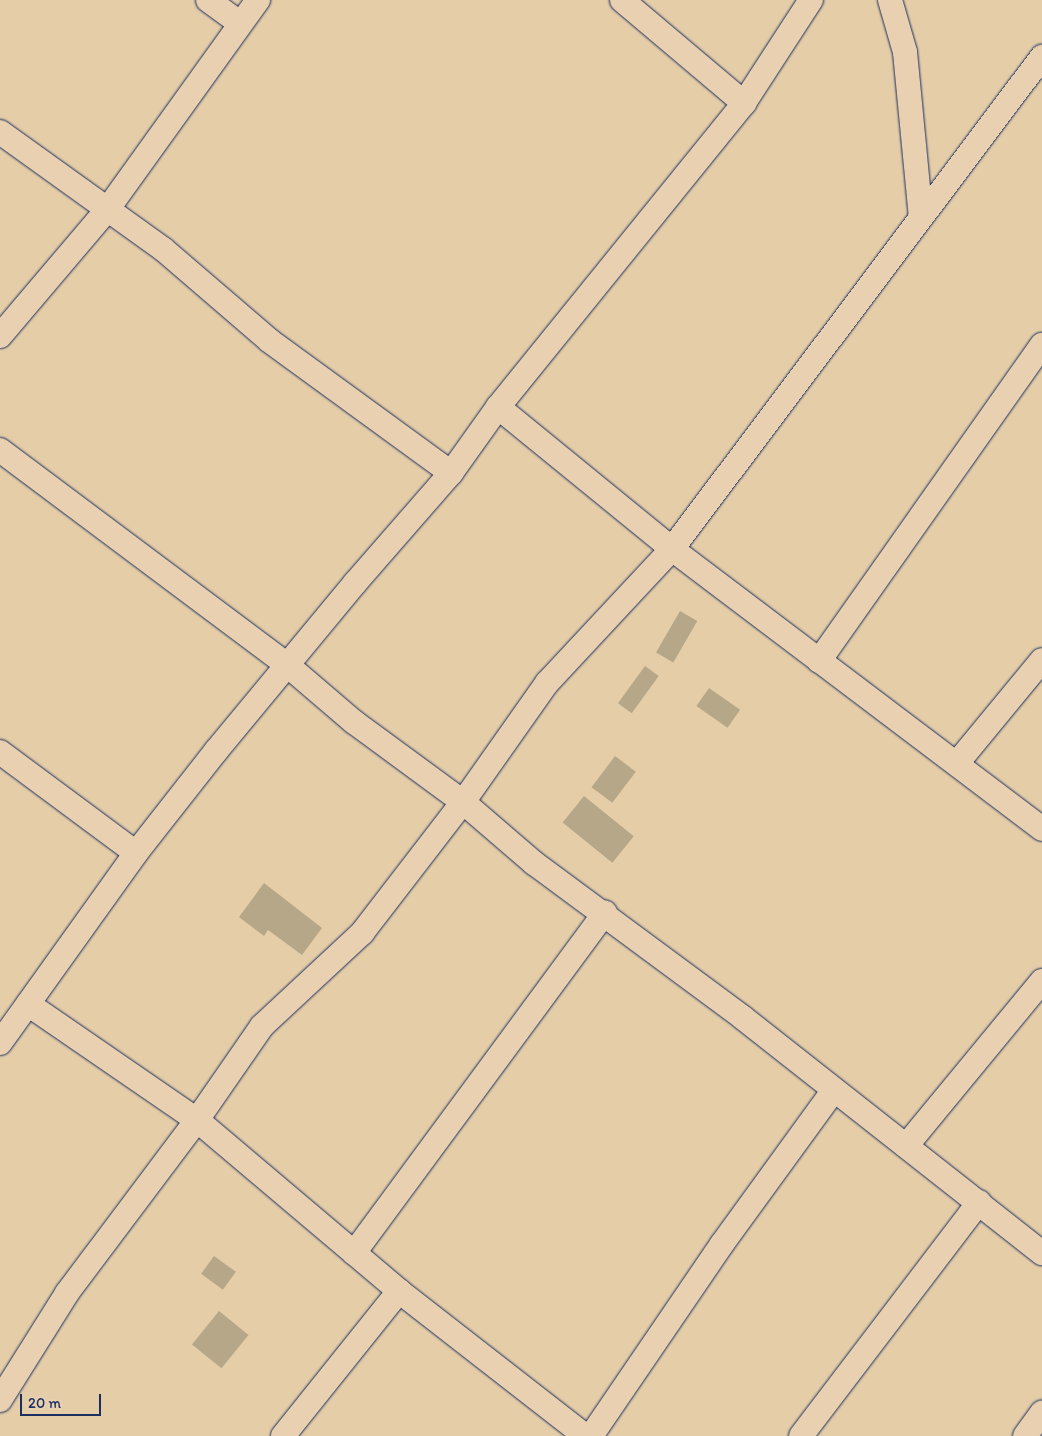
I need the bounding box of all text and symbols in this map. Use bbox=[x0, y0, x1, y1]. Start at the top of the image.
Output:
scale bar bbox=[22, 1384, 104, 1416]
text: 20 m bbox=[28, 1394, 61, 1412]

